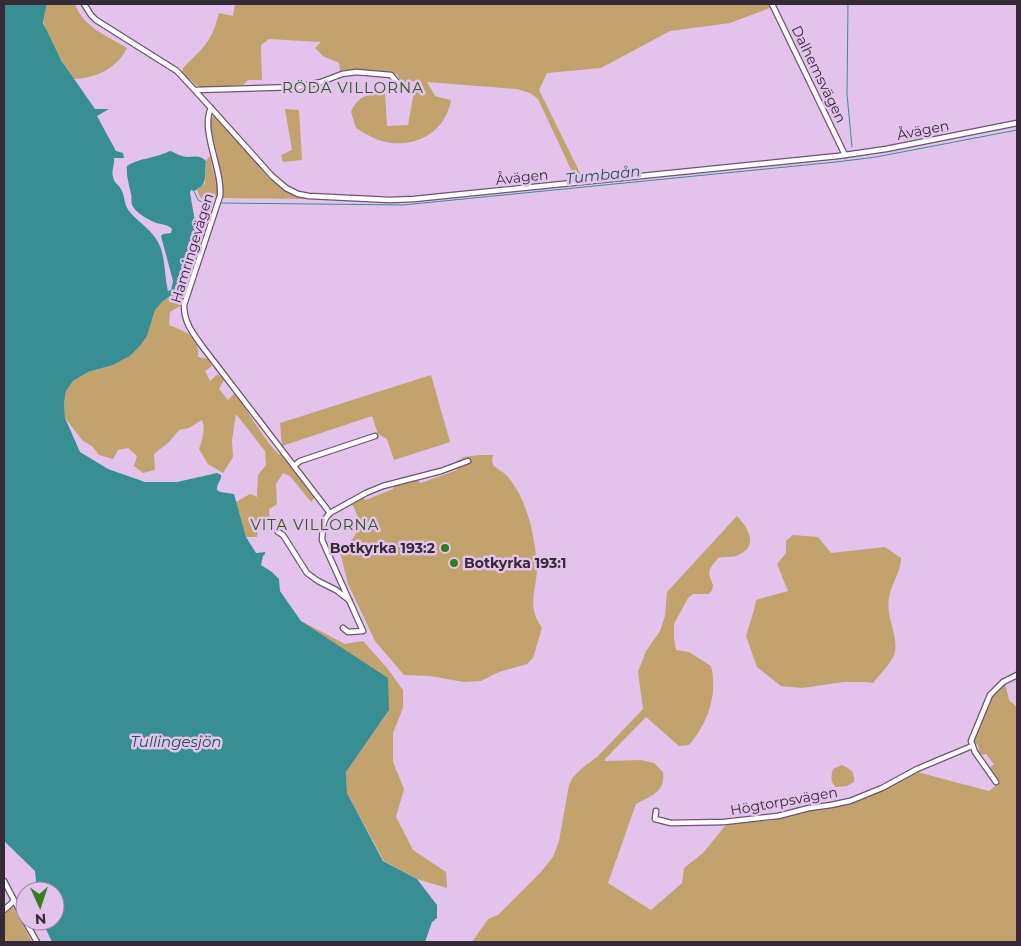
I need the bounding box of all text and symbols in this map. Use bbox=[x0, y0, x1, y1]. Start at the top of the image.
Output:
street label: Dalhemsvägen bbox=[788, 22, 850, 126]
district label: RÖDA VILLORNA bbox=[282, 78, 424, 97]
street label: Åvägen bbox=[895, 115, 951, 144]
water label: Tumbaån bbox=[565, 161, 641, 188]
street label: Åvägen bbox=[495, 164, 549, 189]
street label: Hamringevägen bbox=[167, 191, 217, 305]
district label: VITA VILLORNA bbox=[250, 515, 380, 534]
place label: Botkyrka 193:2 bbox=[330, 539, 435, 557]
marker: Botkyrka 193:2 bbox=[439, 542, 451, 554]
place label: Botkyrka 193:1 bbox=[464, 554, 567, 572]
marker: Botkyrka 193:1 bbox=[448, 557, 460, 569]
water label: Tullingesjön bbox=[130, 732, 222, 751]
street label: Högtorpsvägen bbox=[729, 783, 839, 819]
north arrow bbox=[15, 881, 65, 931]
text: N bbox=[35, 910, 47, 928]

